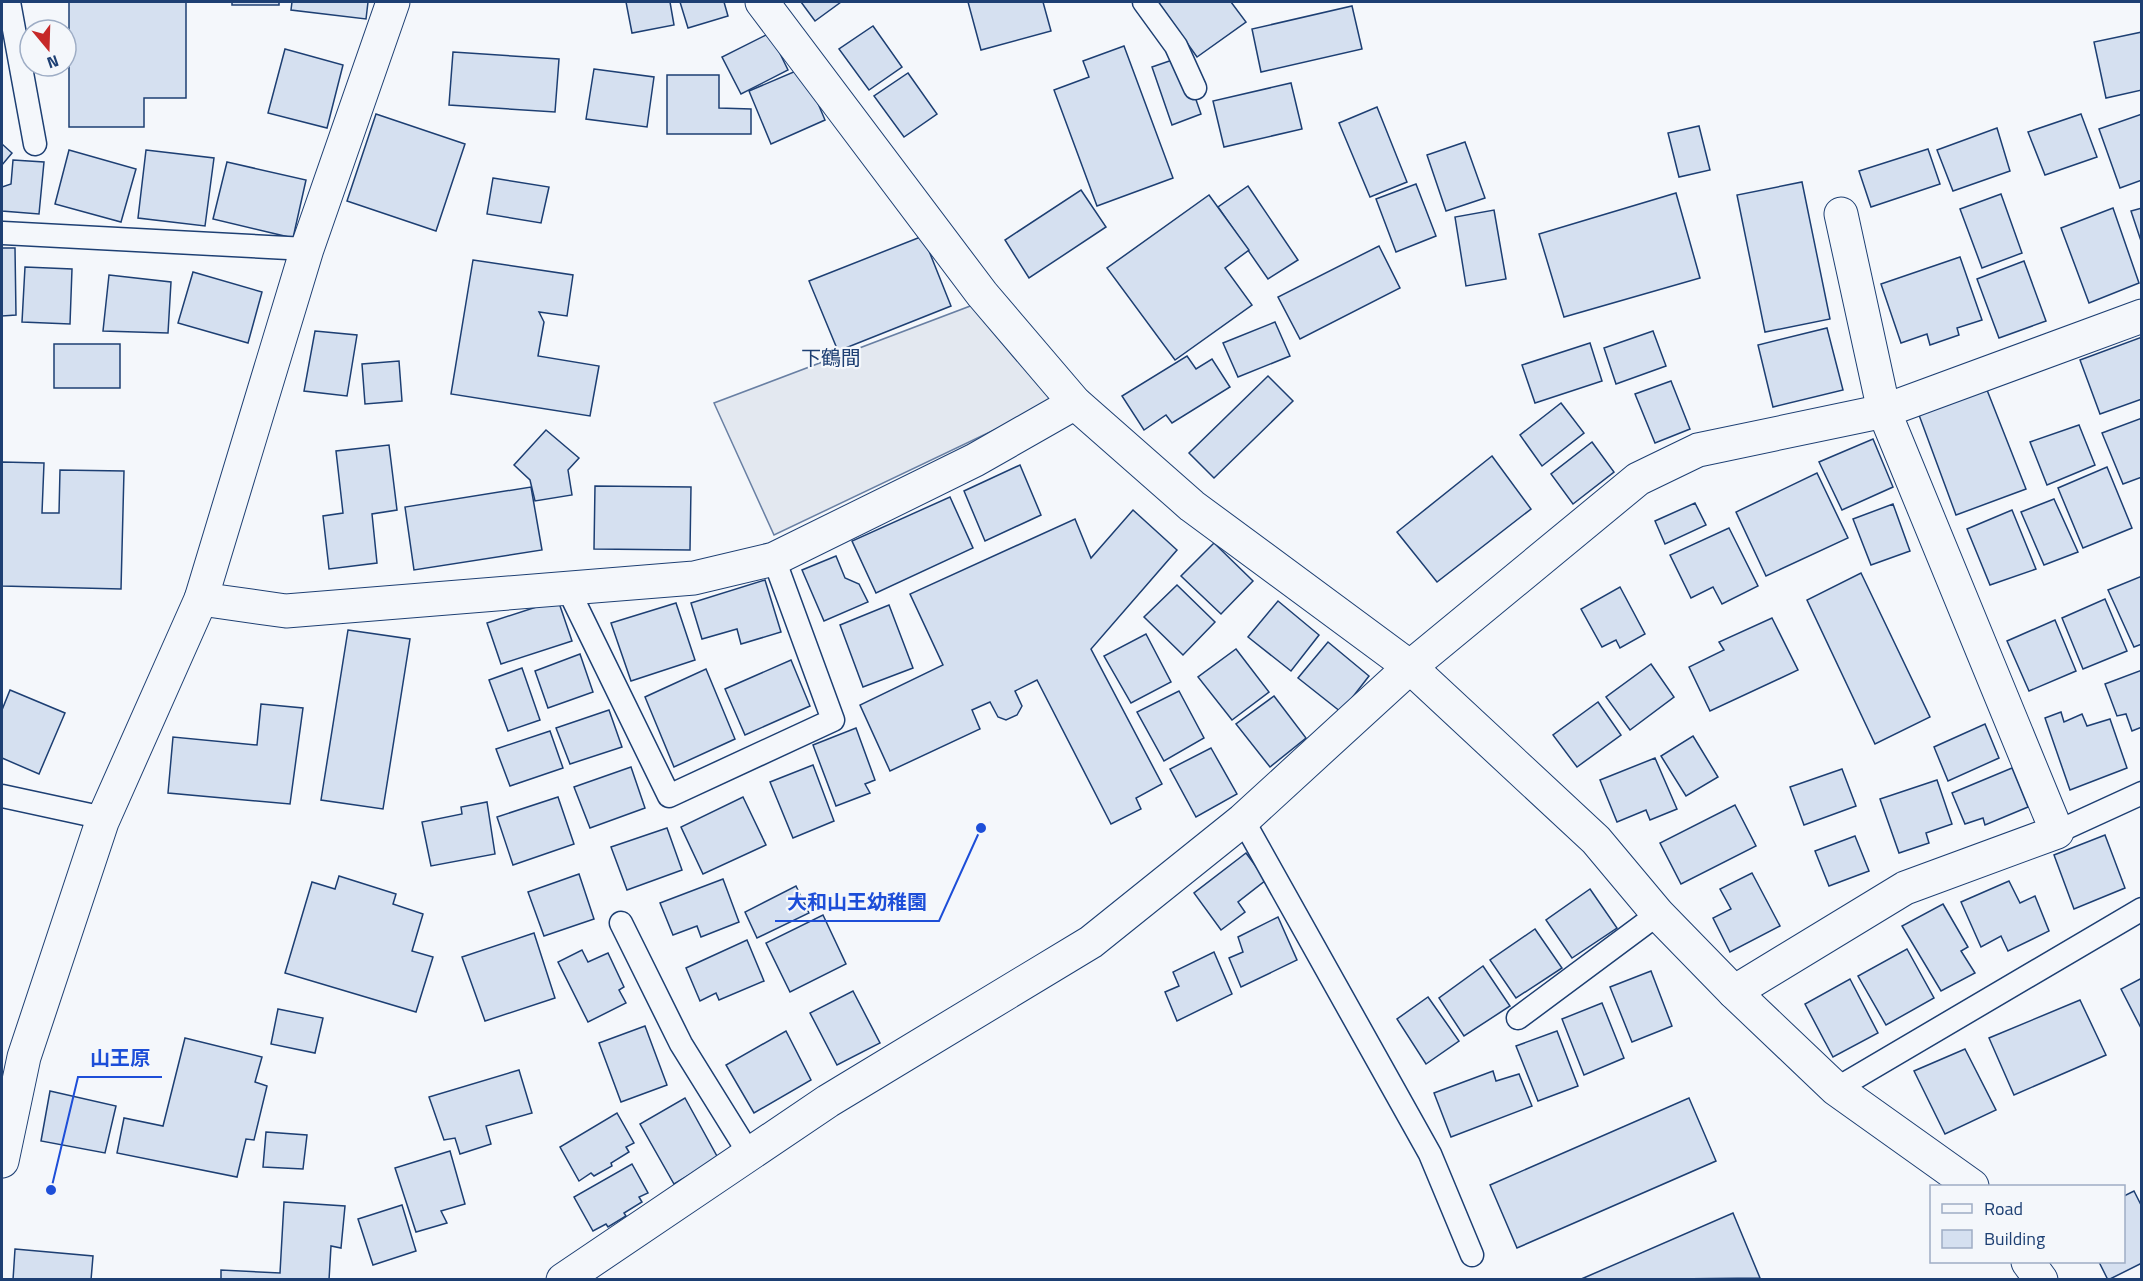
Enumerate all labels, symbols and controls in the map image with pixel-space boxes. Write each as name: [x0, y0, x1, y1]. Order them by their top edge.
north arrow: [18, 18, 78, 78]
text: N: [44, 49, 62, 75]
district label: 下鶴間: [801, 342, 861, 373]
callout: 大和山王幼稚園: [775, 883, 939, 921]
text: 大和山王幼稚園: [787, 886, 927, 917]
callout: 山王原: [78, 1039, 162, 1077]
text: 山王原: [90, 1042, 150, 1073]
legend: [1930, 1185, 2125, 1263]
text: Road: [1984, 1195, 2023, 1222]
text: Building: [1984, 1225, 2045, 1252]

